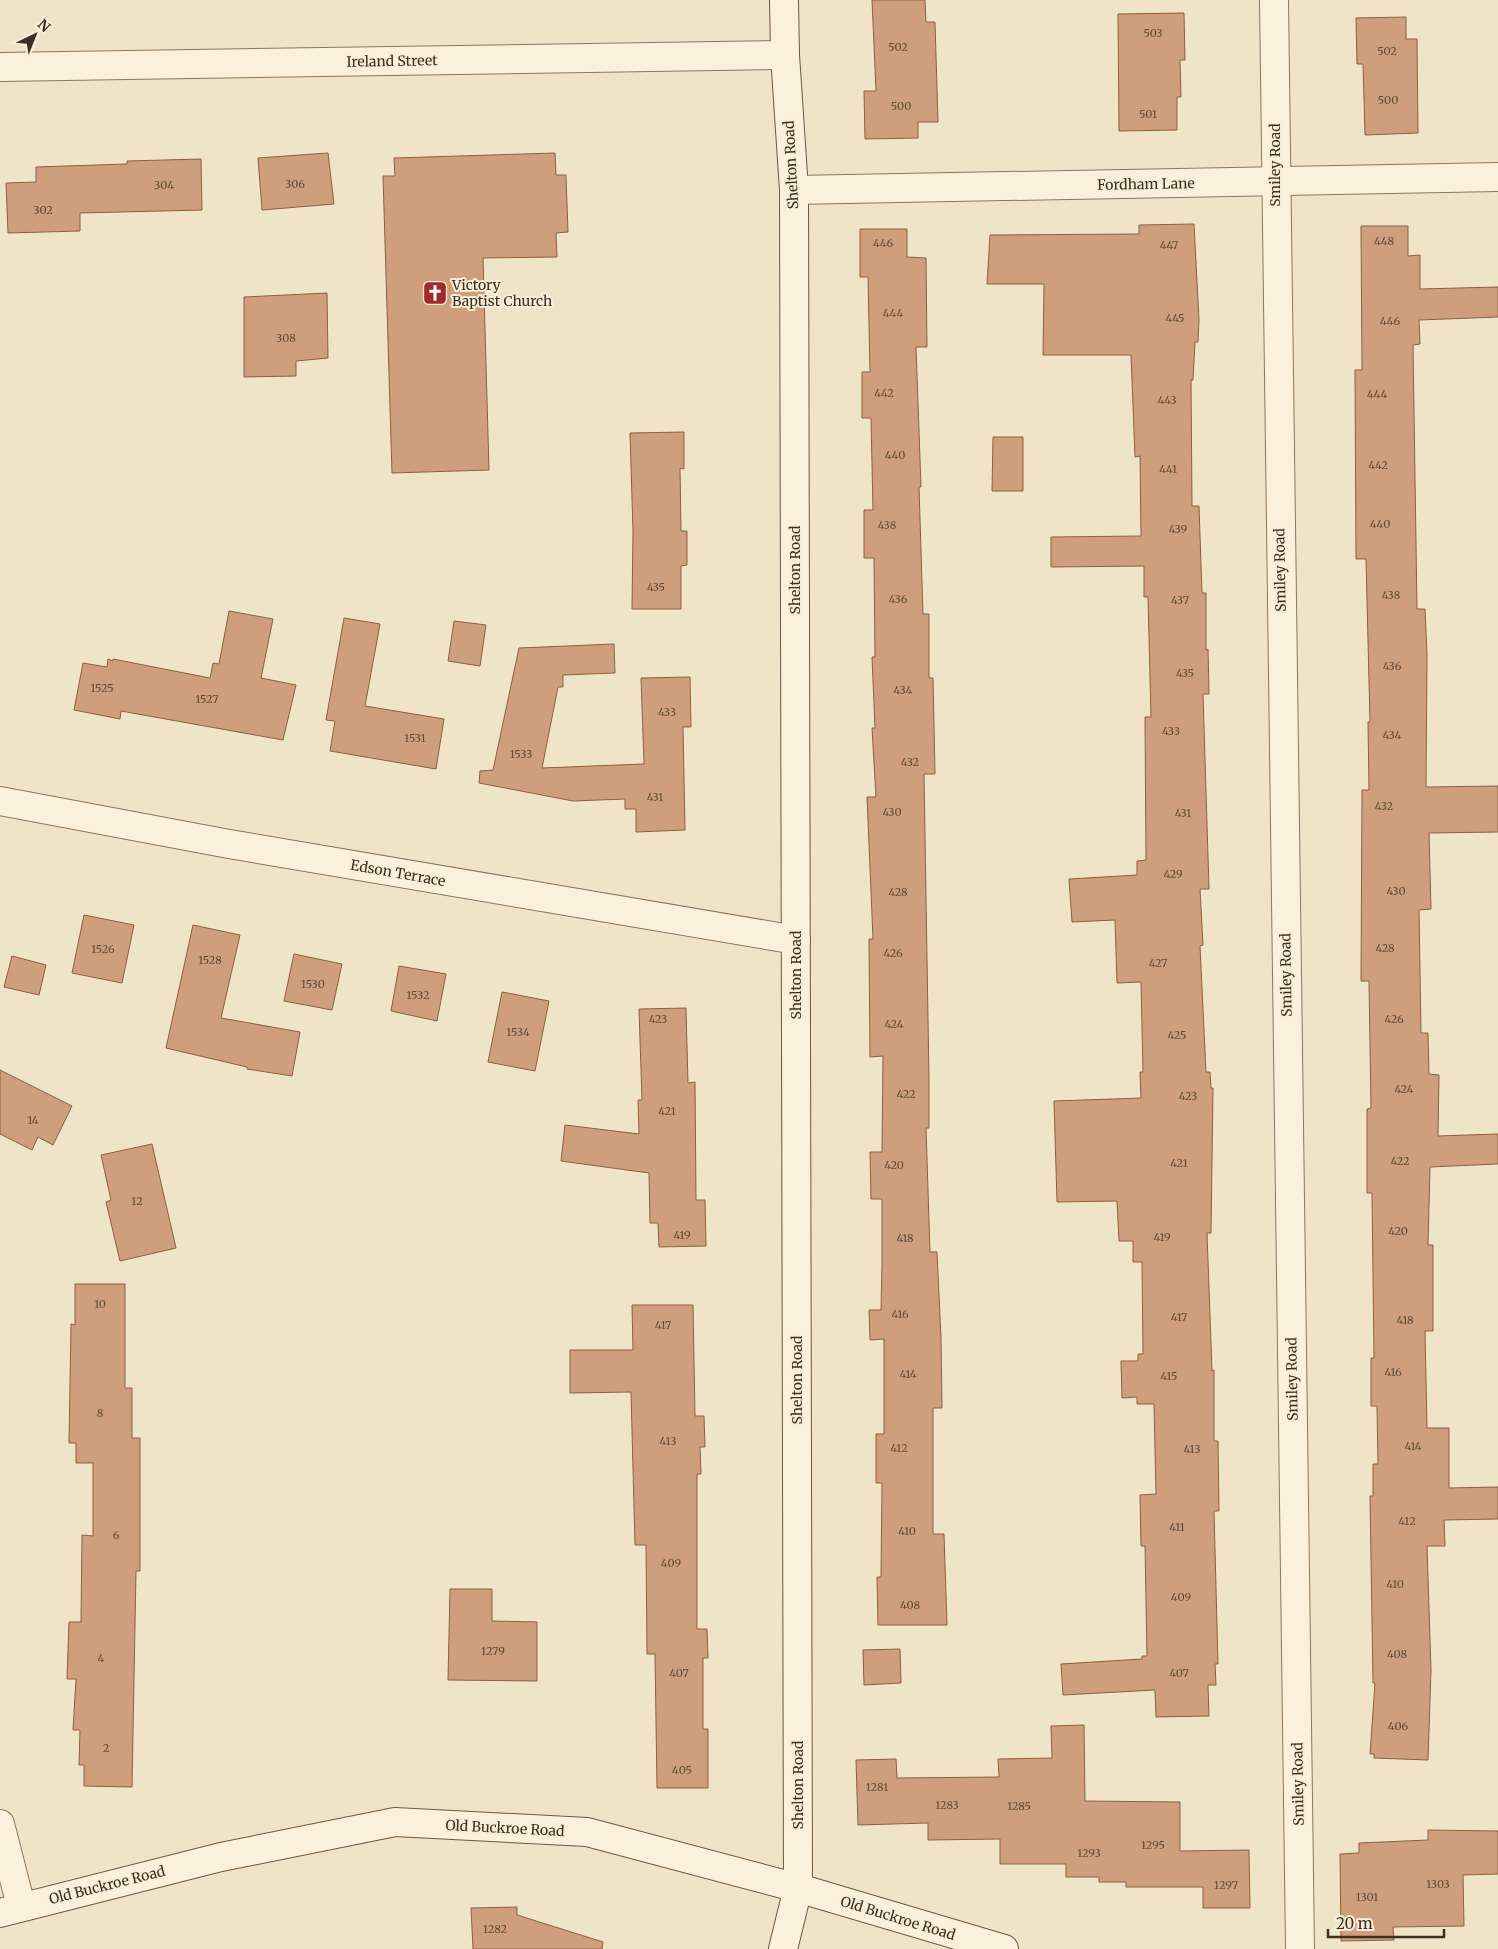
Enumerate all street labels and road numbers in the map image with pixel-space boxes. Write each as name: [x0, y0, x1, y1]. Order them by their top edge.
street label: Ireland Street: [346, 51, 438, 71]
street label: Shelton Road: [780, 120, 802, 210]
street label: Smiley Road: [1266, 123, 1284, 207]
street label: Fordham Lane: [1097, 174, 1195, 194]
street label: Shelton Road: [786, 525, 804, 614]
street label: Smiley Road: [1270, 527, 1290, 612]
street label: Edson Terrace: [349, 856, 447, 890]
street label: Shelton Road: [787, 930, 805, 1019]
street label: Smiley Road: [1276, 932, 1296, 1017]
street label: Shelton Road: [788, 1335, 806, 1424]
street label: Smiley Road: [1282, 1336, 1302, 1421]
street label: Shelton Road: [789, 1740, 807, 1829]
street label: Smiley Road: [1288, 1741, 1308, 1826]
street label: Old Buckroe Road: [445, 1816, 565, 1840]
street label: Old Buckroe Road: [47, 1862, 167, 1908]
street label: Old Buckroe Road: [838, 1892, 958, 1944]

